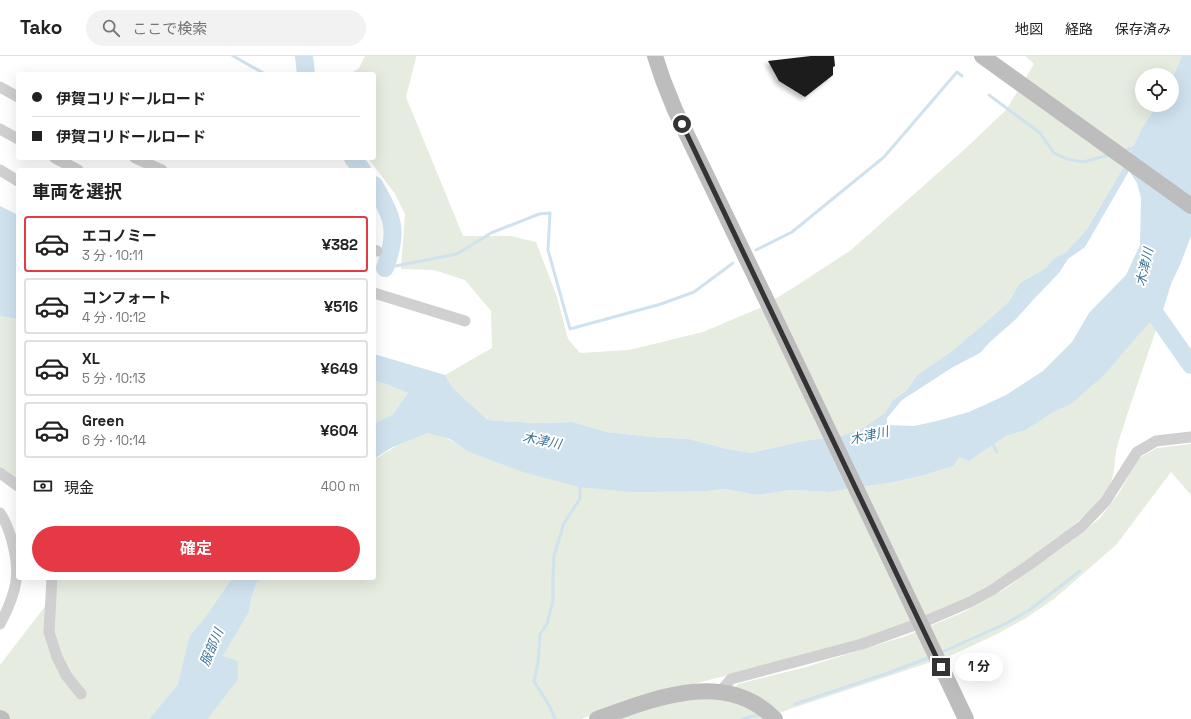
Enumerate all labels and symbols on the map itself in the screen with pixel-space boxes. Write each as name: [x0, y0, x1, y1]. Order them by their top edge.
route start: [673, 115, 691, 133]
water label: 木津川: [1132, 244, 1158, 288]
water label: 木津川: [848, 422, 892, 448]
water label: 木津川: [521, 428, 565, 453]
water label: 服部川: [196, 624, 228, 668]
callout: 1 分: [955, 653, 1003, 681]
route end: [932, 658, 950, 676]

